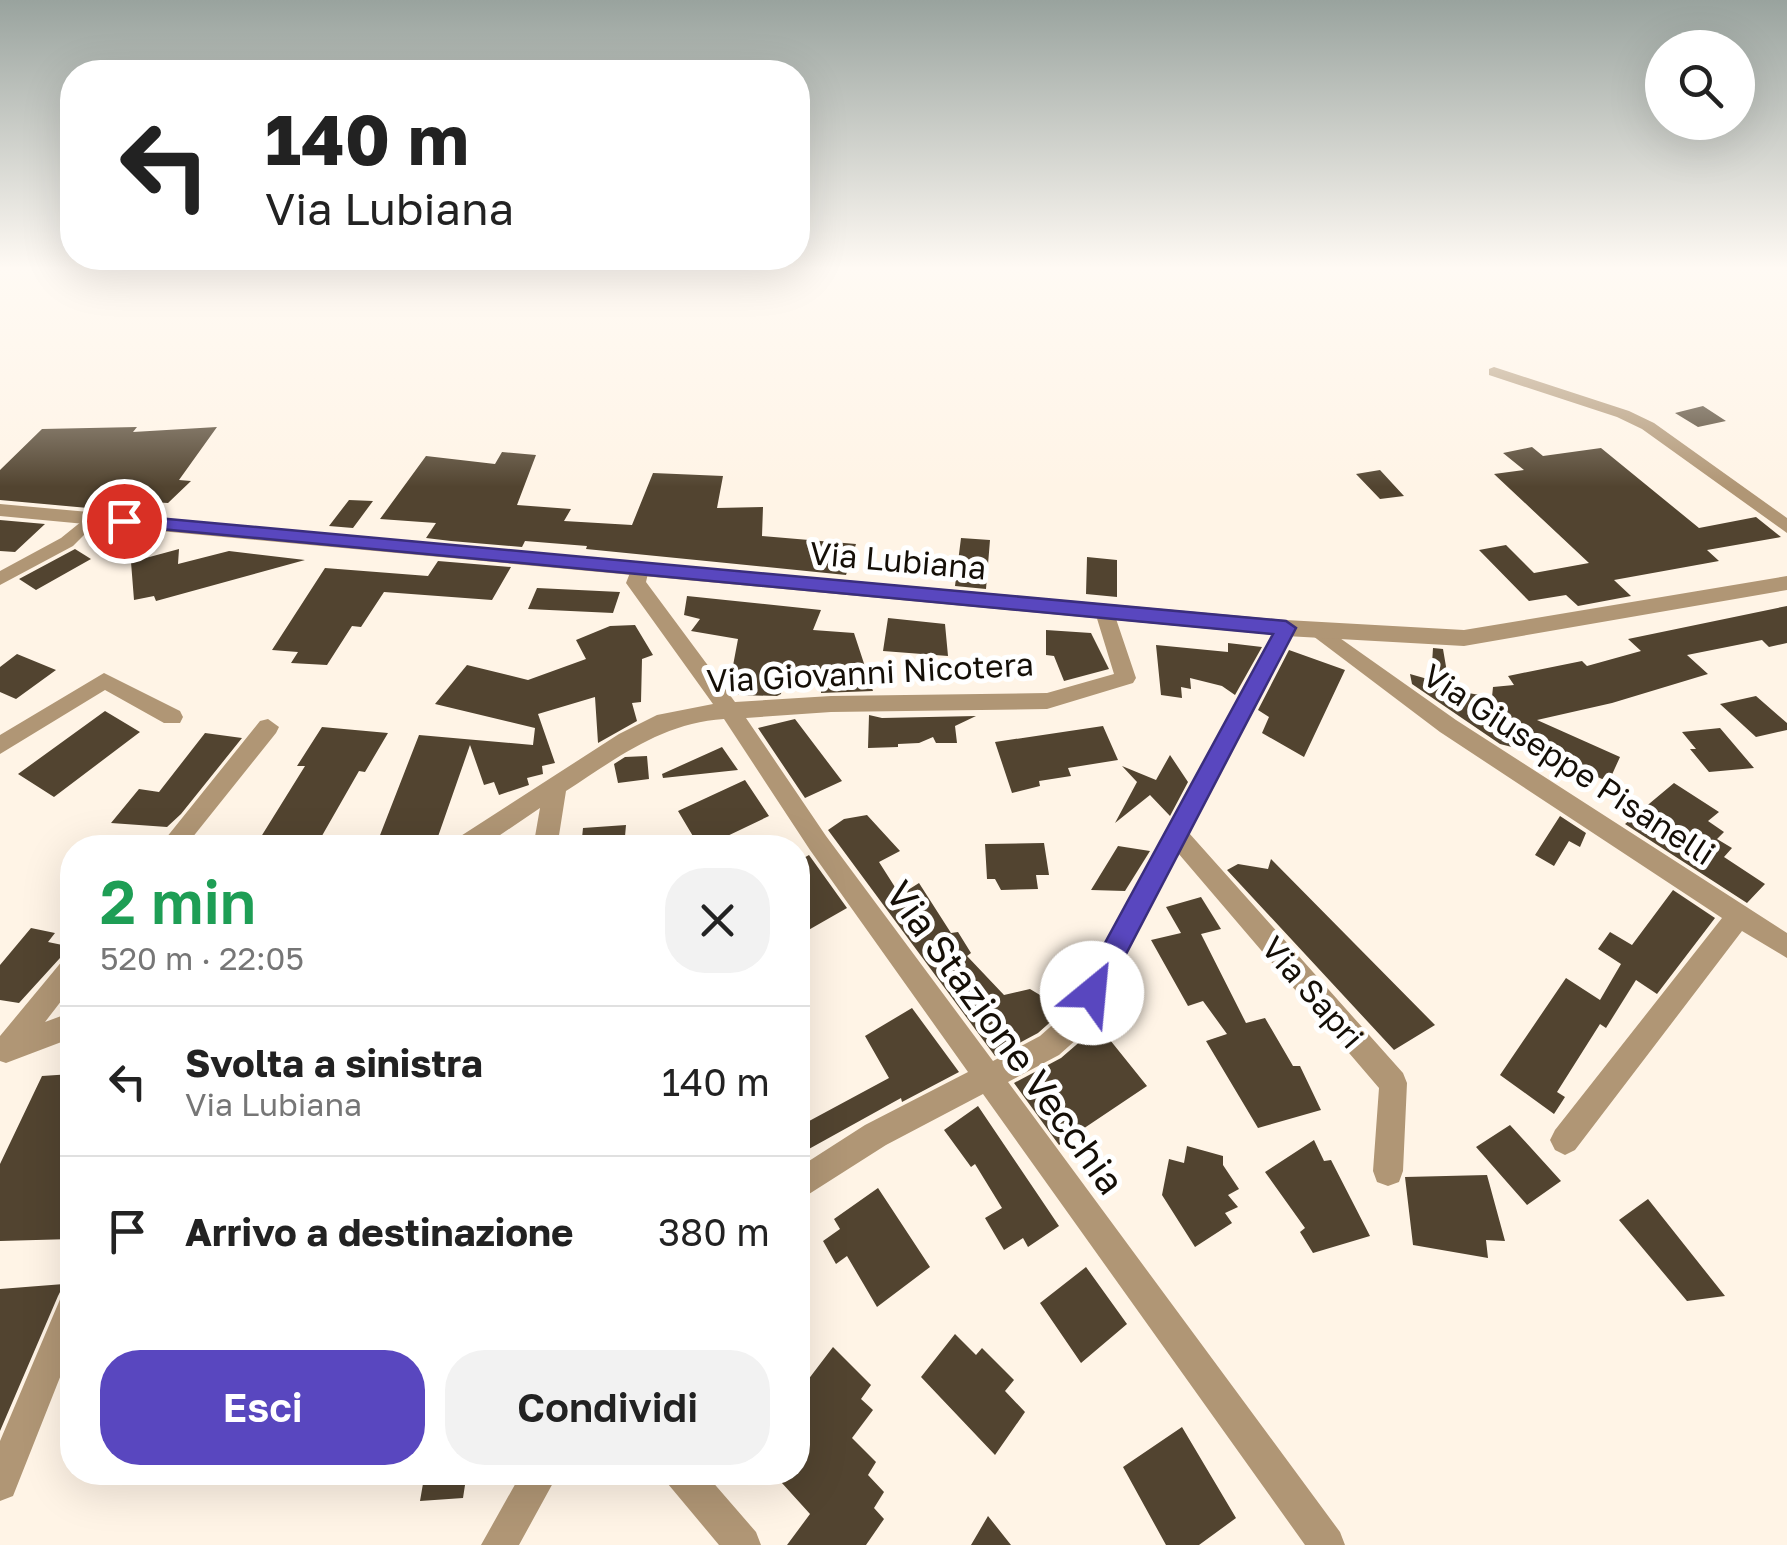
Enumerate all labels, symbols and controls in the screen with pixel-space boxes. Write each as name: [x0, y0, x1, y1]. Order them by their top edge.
map controls: [1645, 30, 1755, 140]
button: search: [1645, 30, 1755, 140]
text: 140 m: [265, 96, 469, 180]
icon: left: [100, 100, 230, 230]
text: Via Lubiana: [265, 181, 514, 235]
pin: [82, 479, 167, 564]
icon: arrive: [97, 494, 152, 549]
street label: Via Lubiana: [808, 533, 988, 587]
street label: Via Giovanni Nicotera: [705, 644, 1035, 700]
street label: Via Giuseppe Pisanelli: [1416, 656, 1722, 872]
text: 2 min: [100, 865, 256, 937]
button: close: [665, 868, 770, 973]
street label: Via Stazione Vecchia: [877, 872, 1135, 1202]
street label: Via Sapri: [1254, 928, 1372, 1056]
text: 520 m · 22:05: [100, 939, 304, 977]
position arrow: [1040, 941, 1144, 1045]
text: Svolta a sinistra: [185, 1040, 483, 1085]
icon: left: [100, 1054, 155, 1109]
text: 140 m: [662, 1059, 770, 1104]
text: Via Lubiana: [185, 1085, 362, 1123]
icon: arrive: [100, 1204, 155, 1259]
text: Arrivo a destinazione: [185, 1209, 573, 1254]
text: 380 m: [658, 1209, 770, 1254]
button: Esci: [100, 1350, 425, 1465]
button: Condividi: [445, 1350, 770, 1465]

